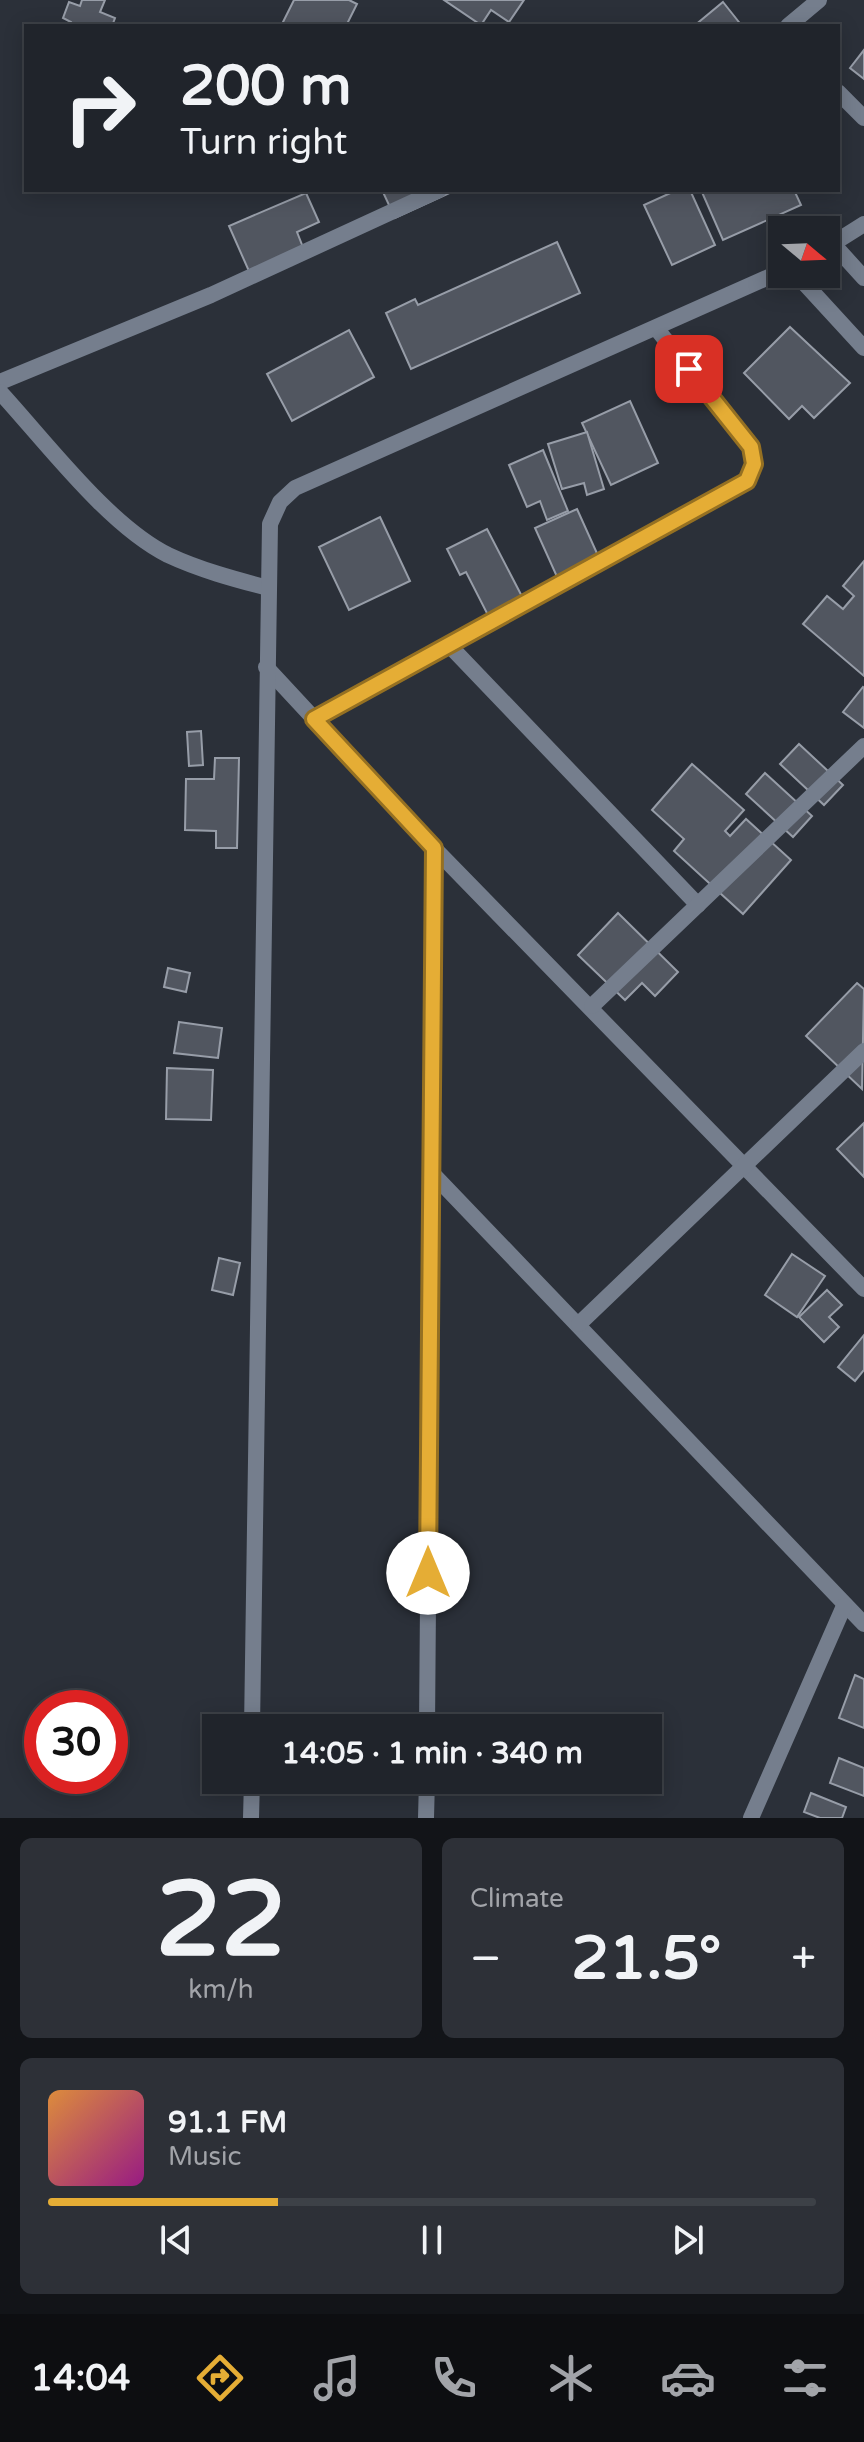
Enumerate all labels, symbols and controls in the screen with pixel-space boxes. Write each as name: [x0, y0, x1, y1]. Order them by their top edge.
text: 200 m: [180, 53, 351, 120]
icon: right: [48, 56, 152, 160]
text: Turn right: [180, 121, 347, 164]
north arrow: [768, 216, 840, 288]
map controls: [768, 216, 840, 288]
pin: [655, 335, 723, 403]
icon: arrive: [667, 347, 711, 391]
position arrow: [386, 1531, 470, 1615]
speed limit sign: 30: [24, 1690, 128, 1794]
text: 14:05 · 1 min · 340 m: [281, 1735, 583, 1772]
text: 22: [156, 1859, 286, 1984]
text: Climate: [470, 1883, 564, 1914]
text: 21.5°: [571, 1923, 721, 1995]
text: −: [470, 1933, 501, 1986]
text: +: [791, 1933, 816, 1986]
text: km/h: [188, 1974, 254, 2005]
text: 91.1 FM: [168, 2104, 287, 2141]
text: Music: [168, 2141, 241, 2172]
icon: previous: [154, 2218, 198, 2262]
icon: pause: [410, 2218, 454, 2262]
icon: next: [666, 2218, 710, 2262]
icon: directions: [192, 2350, 248, 2406]
icon: music: [309, 2350, 365, 2406]
icon: phone: [426, 2350, 482, 2406]
icon: climate: [543, 2350, 599, 2406]
icon: car: [660, 2350, 716, 2406]
icon: filters: [777, 2350, 833, 2406]
text: 14:04: [31, 2357, 130, 2400]

